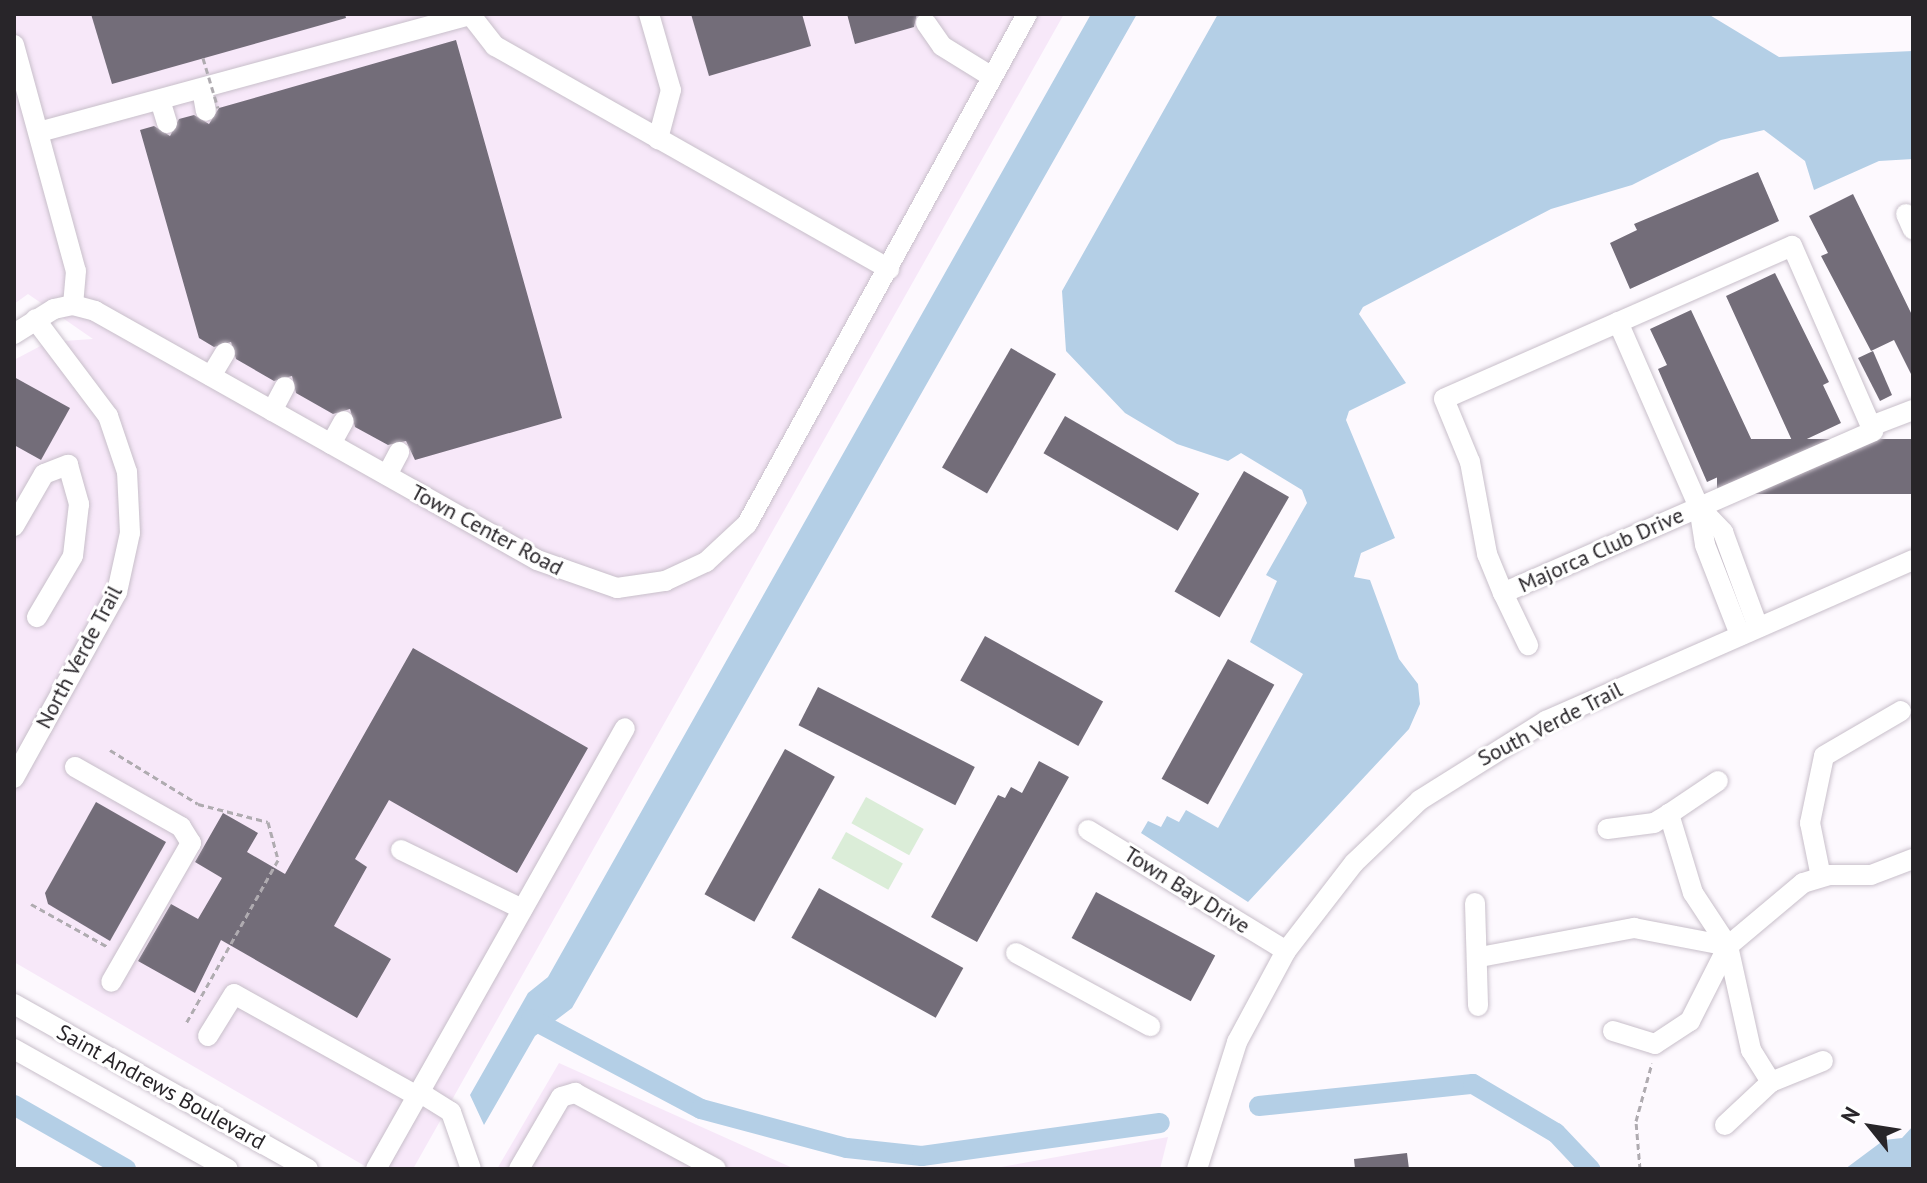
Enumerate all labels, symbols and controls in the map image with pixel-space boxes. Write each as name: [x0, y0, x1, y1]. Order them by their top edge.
street label: Town Center Road: [406, 479, 568, 581]
street label: Majorca Club Drive: [1514, 502, 1688, 598]
street label: North Verde Trail: [30, 580, 128, 734]
street label: South Verde Trail: [1473, 676, 1627, 772]
street label: Town Bay Drive: [1119, 841, 1255, 939]
street label: Saint Andrews Boulevard: [52, 1019, 270, 1155]
north arrow: [1831, 1087, 1911, 1167]
text: N: [1834, 1102, 1866, 1128]

